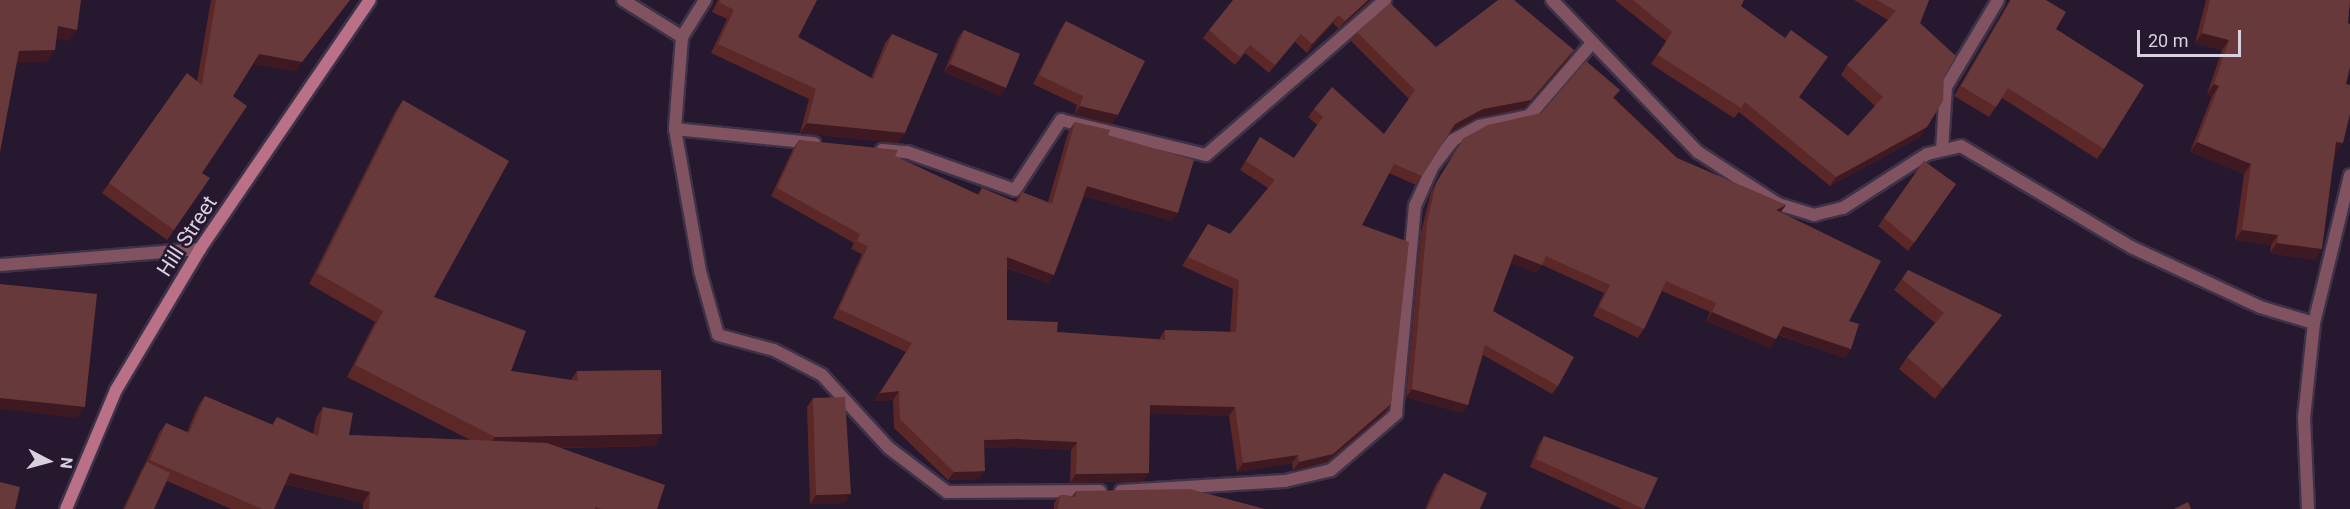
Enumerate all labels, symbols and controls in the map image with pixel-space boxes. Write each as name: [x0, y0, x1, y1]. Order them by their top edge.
scale bar: [2140, 18, 2244, 56]
text: 20 m: [2148, 30, 2188, 51]
street label: Hill Street: [152, 191, 222, 281]
north arrow: [18, 431, 78, 491]
text: N: [56, 456, 76, 470]

